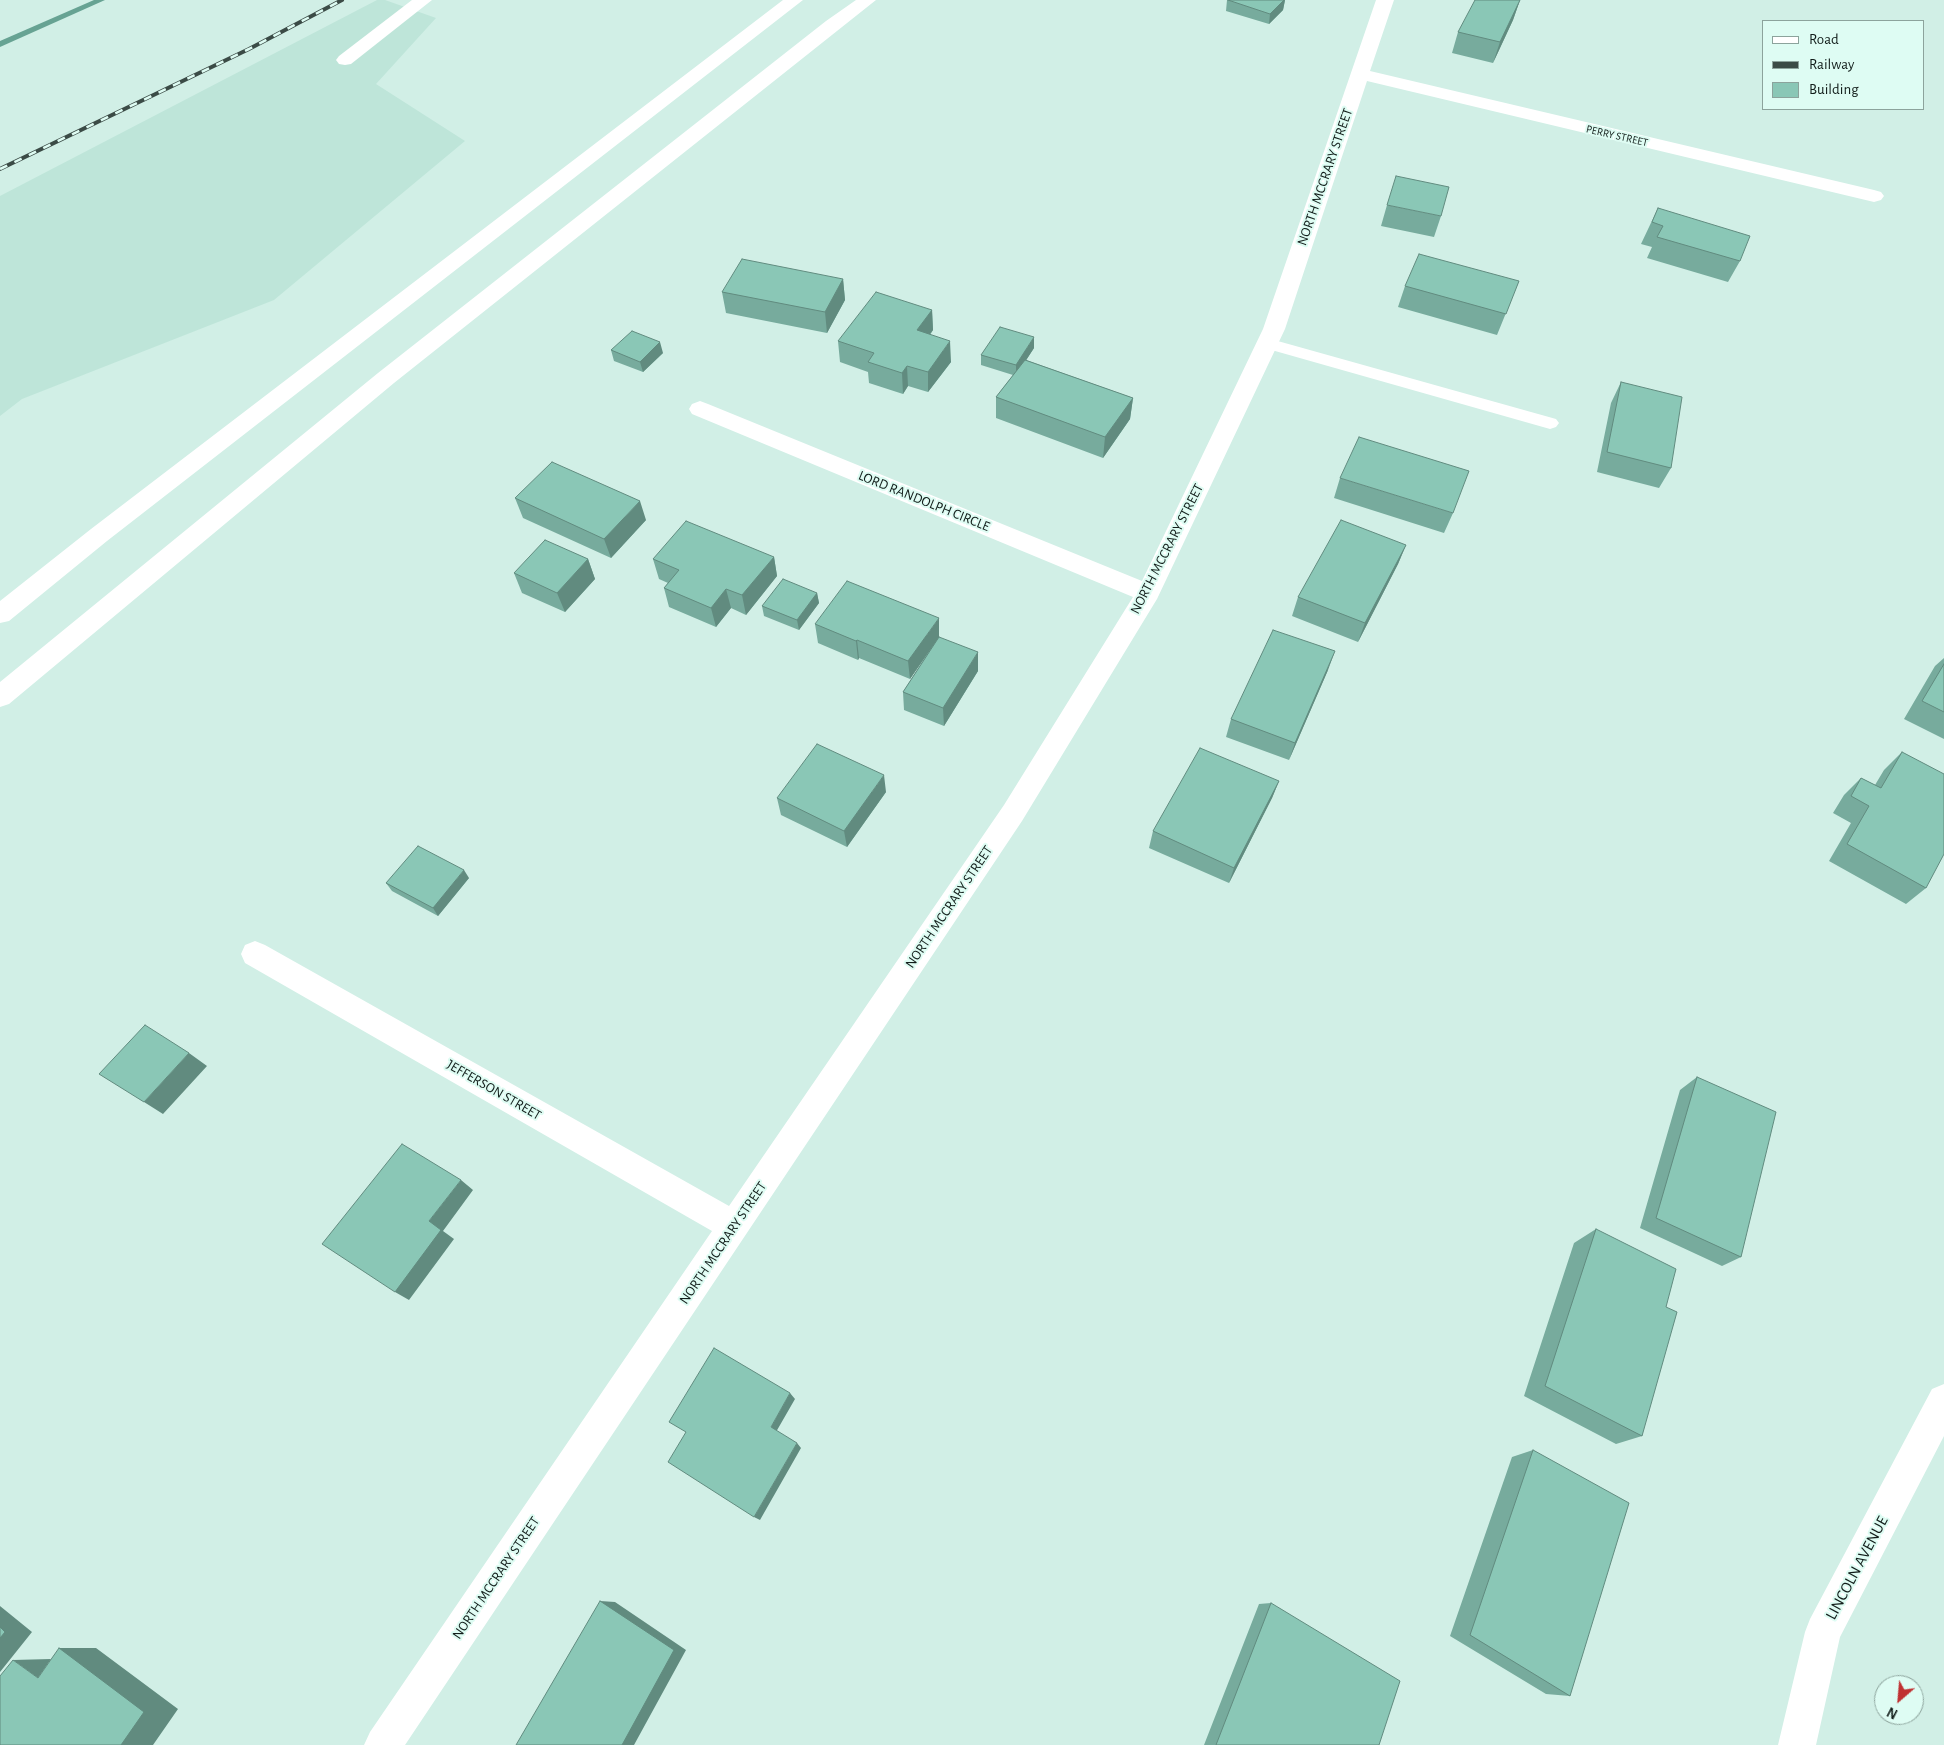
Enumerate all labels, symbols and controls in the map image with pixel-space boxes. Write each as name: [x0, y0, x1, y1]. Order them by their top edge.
legend: [1762, 20, 1924, 110]
text: Road: [1809, 32, 1839, 47]
text: Railway: [1809, 57, 1854, 72]
text: Building: [1809, 82, 1859, 97]
street label: NORTH MCCRARY STREET: [1294, 106, 1356, 248]
street label: PERRY STREET: [1585, 122, 1649, 150]
street label: LORD RANDOLPH CIRCLE: [856, 467, 992, 535]
street label: NORTH MCCRARY STREET: [1127, 481, 1207, 617]
street label: NORTH MCCRARY STREET: [902, 843, 996, 971]
street label: JEFFERSON STREET: [444, 1056, 544, 1124]
street label: NORTH MCCRARY STREET: [676, 1179, 770, 1307]
street label: LINCOLN AVENUE: [1822, 1513, 1892, 1623]
street label: NORTH MCCRARY STREET: [449, 1514, 543, 1642]
north arrow: [1874, 1675, 1924, 1725]
text: N: [1885, 1704, 1900, 1721]

